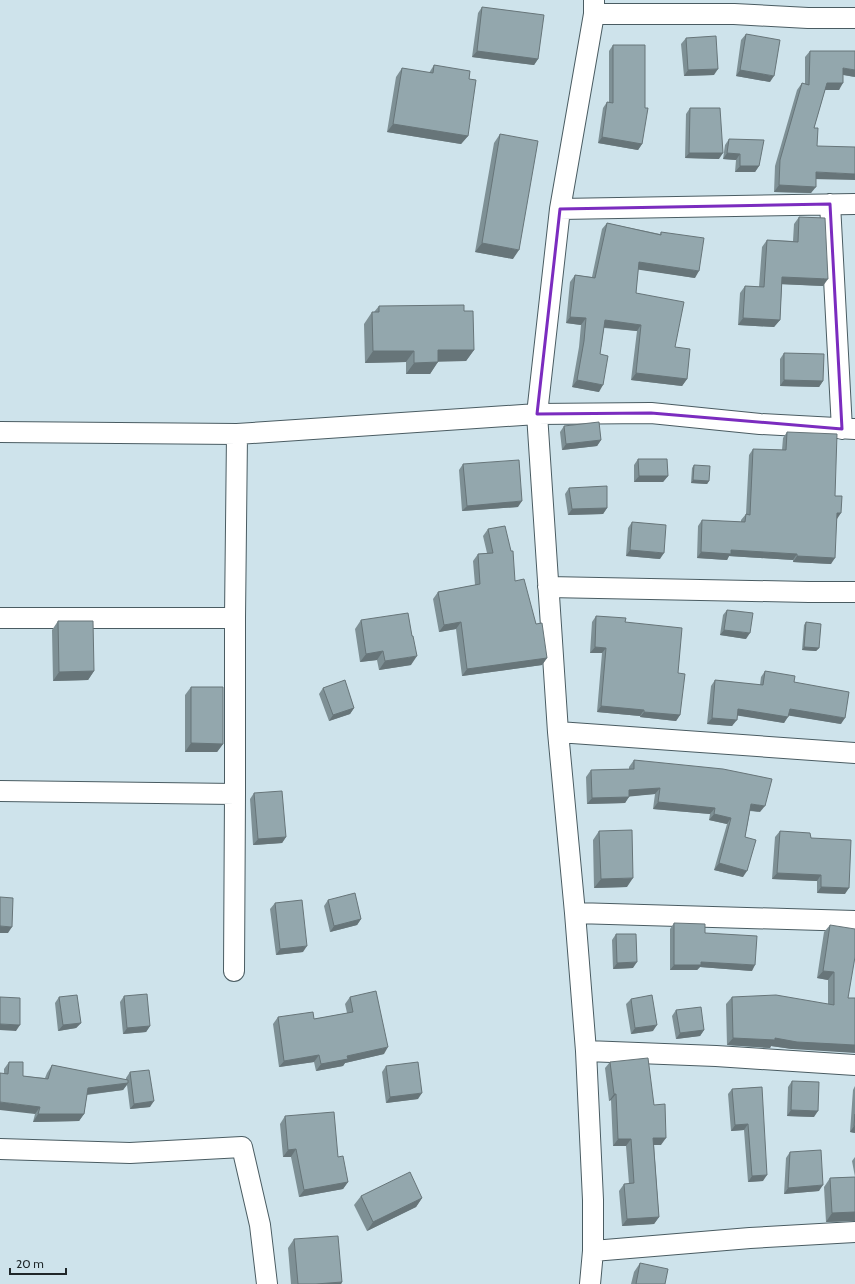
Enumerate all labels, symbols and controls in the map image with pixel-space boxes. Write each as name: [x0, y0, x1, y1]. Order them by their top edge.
scale bar: [10, 1250, 66, 1276]
text: 20 m: [16, 1256, 44, 1271]

